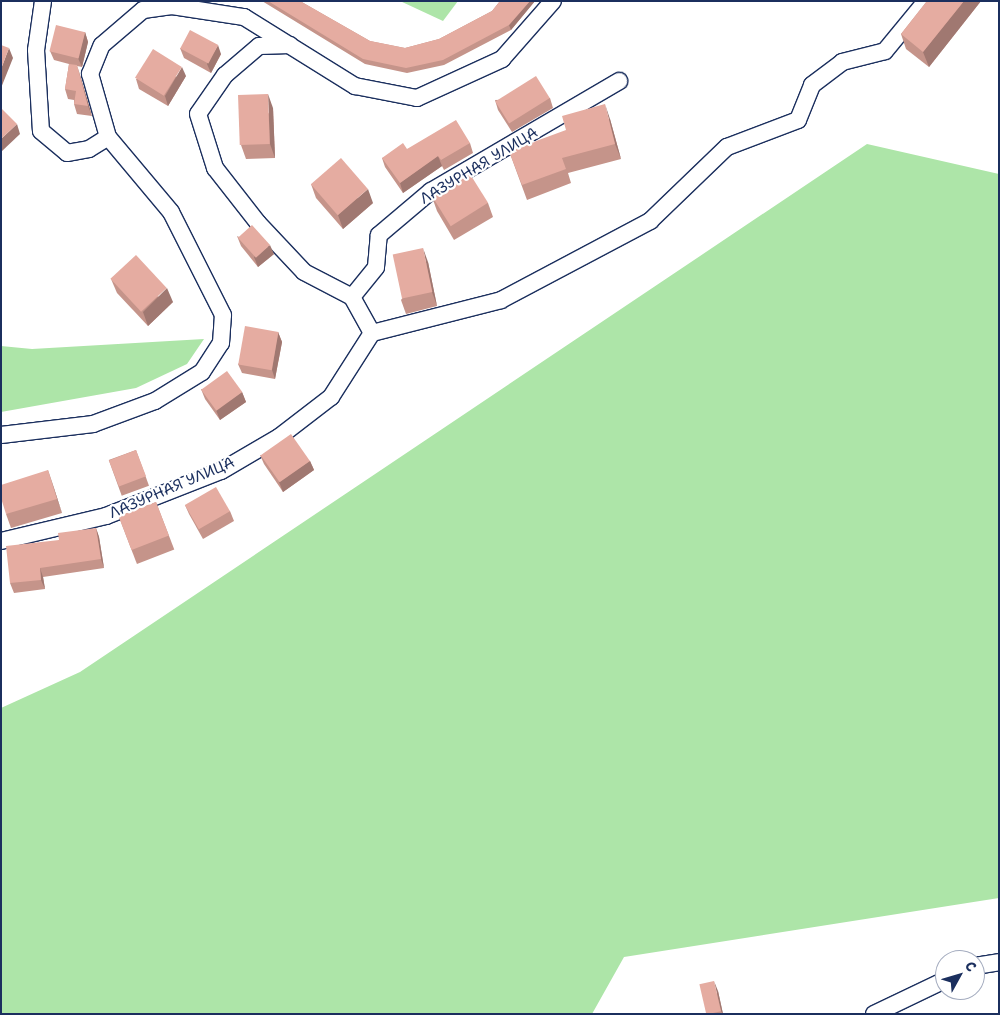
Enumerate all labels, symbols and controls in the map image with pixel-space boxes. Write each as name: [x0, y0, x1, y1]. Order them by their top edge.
street label: ЛАЗУРНАЯ УЛИЦА: [417, 124, 541, 208]
street label: ЛАЗУРНАЯ УЛИЦА: [107, 453, 237, 523]
north arrow: [935, 950, 985, 1000]
text: С: [961, 957, 981, 975]

